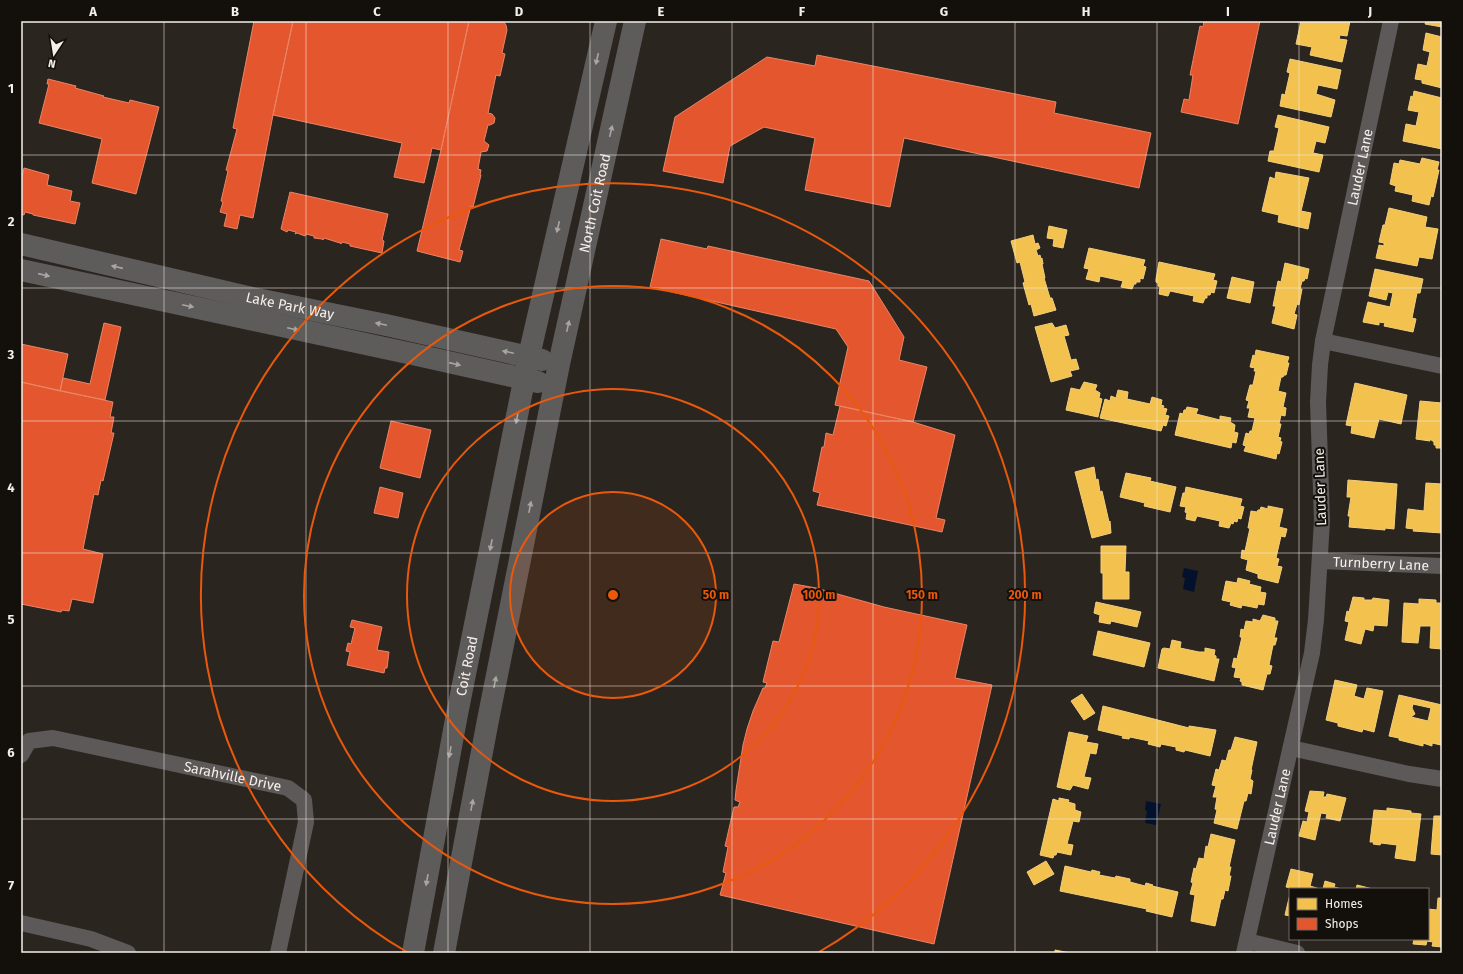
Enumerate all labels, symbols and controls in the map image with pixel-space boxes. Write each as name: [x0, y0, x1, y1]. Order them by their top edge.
text: A: [88, 4, 97, 19]
text: B: [231, 4, 239, 19]
text: C: [373, 4, 381, 19]
text: D: [515, 4, 524, 19]
text: E: [658, 4, 665, 19]
text: F: [799, 4, 806, 19]
text: G: [940, 4, 948, 19]
text: H: [1082, 4, 1090, 19]
text: I: [1226, 4, 1230, 19]
text: J: [1367, 4, 1372, 19]
north arrow: [34, 34, 74, 74]
one-way arrow: [594, 53, 600, 65]
text: N: [47, 56, 57, 70]
text: 1: [8, 81, 14, 96]
one-way arrow: [608, 125, 614, 137]
street label: Lauder Lane: [1344, 127, 1377, 207]
street label: North Coit Road: [576, 152, 614, 254]
text: 2: [8, 214, 15, 229]
one-way arrow: [555, 221, 561, 233]
one-way arrow: [111, 263, 123, 269]
one-way arrow: [38, 272, 50, 278]
street label: Lake Park Way: [244, 289, 336, 323]
one-way arrow: [182, 303, 194, 309]
one-way arrow: [374, 320, 387, 326]
one-way arrow: [565, 320, 571, 332]
one-way arrow: [287, 326, 299, 332]
text: 3: [7, 347, 15, 362]
one-way arrow: [501, 348, 514, 354]
one-way arrow: [449, 361, 462, 367]
one-way arrow: [513, 412, 519, 424]
street label: Lauder Lane: [1311, 448, 1330, 526]
text: 4: [7, 480, 15, 495]
one-way arrow: [528, 501, 534, 513]
one-way arrow: [488, 539, 494, 551]
street label: Turnberry Lane: [1333, 554, 1429, 574]
centre of rings: [606, 588, 620, 602]
text: 50 m: [703, 588, 729, 602]
text: 100 m: [803, 588, 835, 602]
text: 150 m: [906, 588, 938, 602]
text: 200 m: [1008, 588, 1042, 602]
text: 5: [8, 612, 15, 627]
street label: Coit Road: [453, 635, 481, 698]
one-way arrow: [493, 675, 499, 688]
text: 6: [7, 745, 15, 760]
one-way arrow: [447, 746, 453, 758]
street label: Sarahville Drive: [182, 758, 283, 795]
street label: Lauder Lane: [1261, 767, 1295, 847]
one-way arrow: [469, 799, 475, 811]
one-way arrow: [423, 874, 429, 886]
text: 7: [8, 878, 14, 893]
legend: [1289, 888, 1429, 940]
text: Homes: [1325, 897, 1363, 911]
text: Shops: [1325, 917, 1359, 931]

